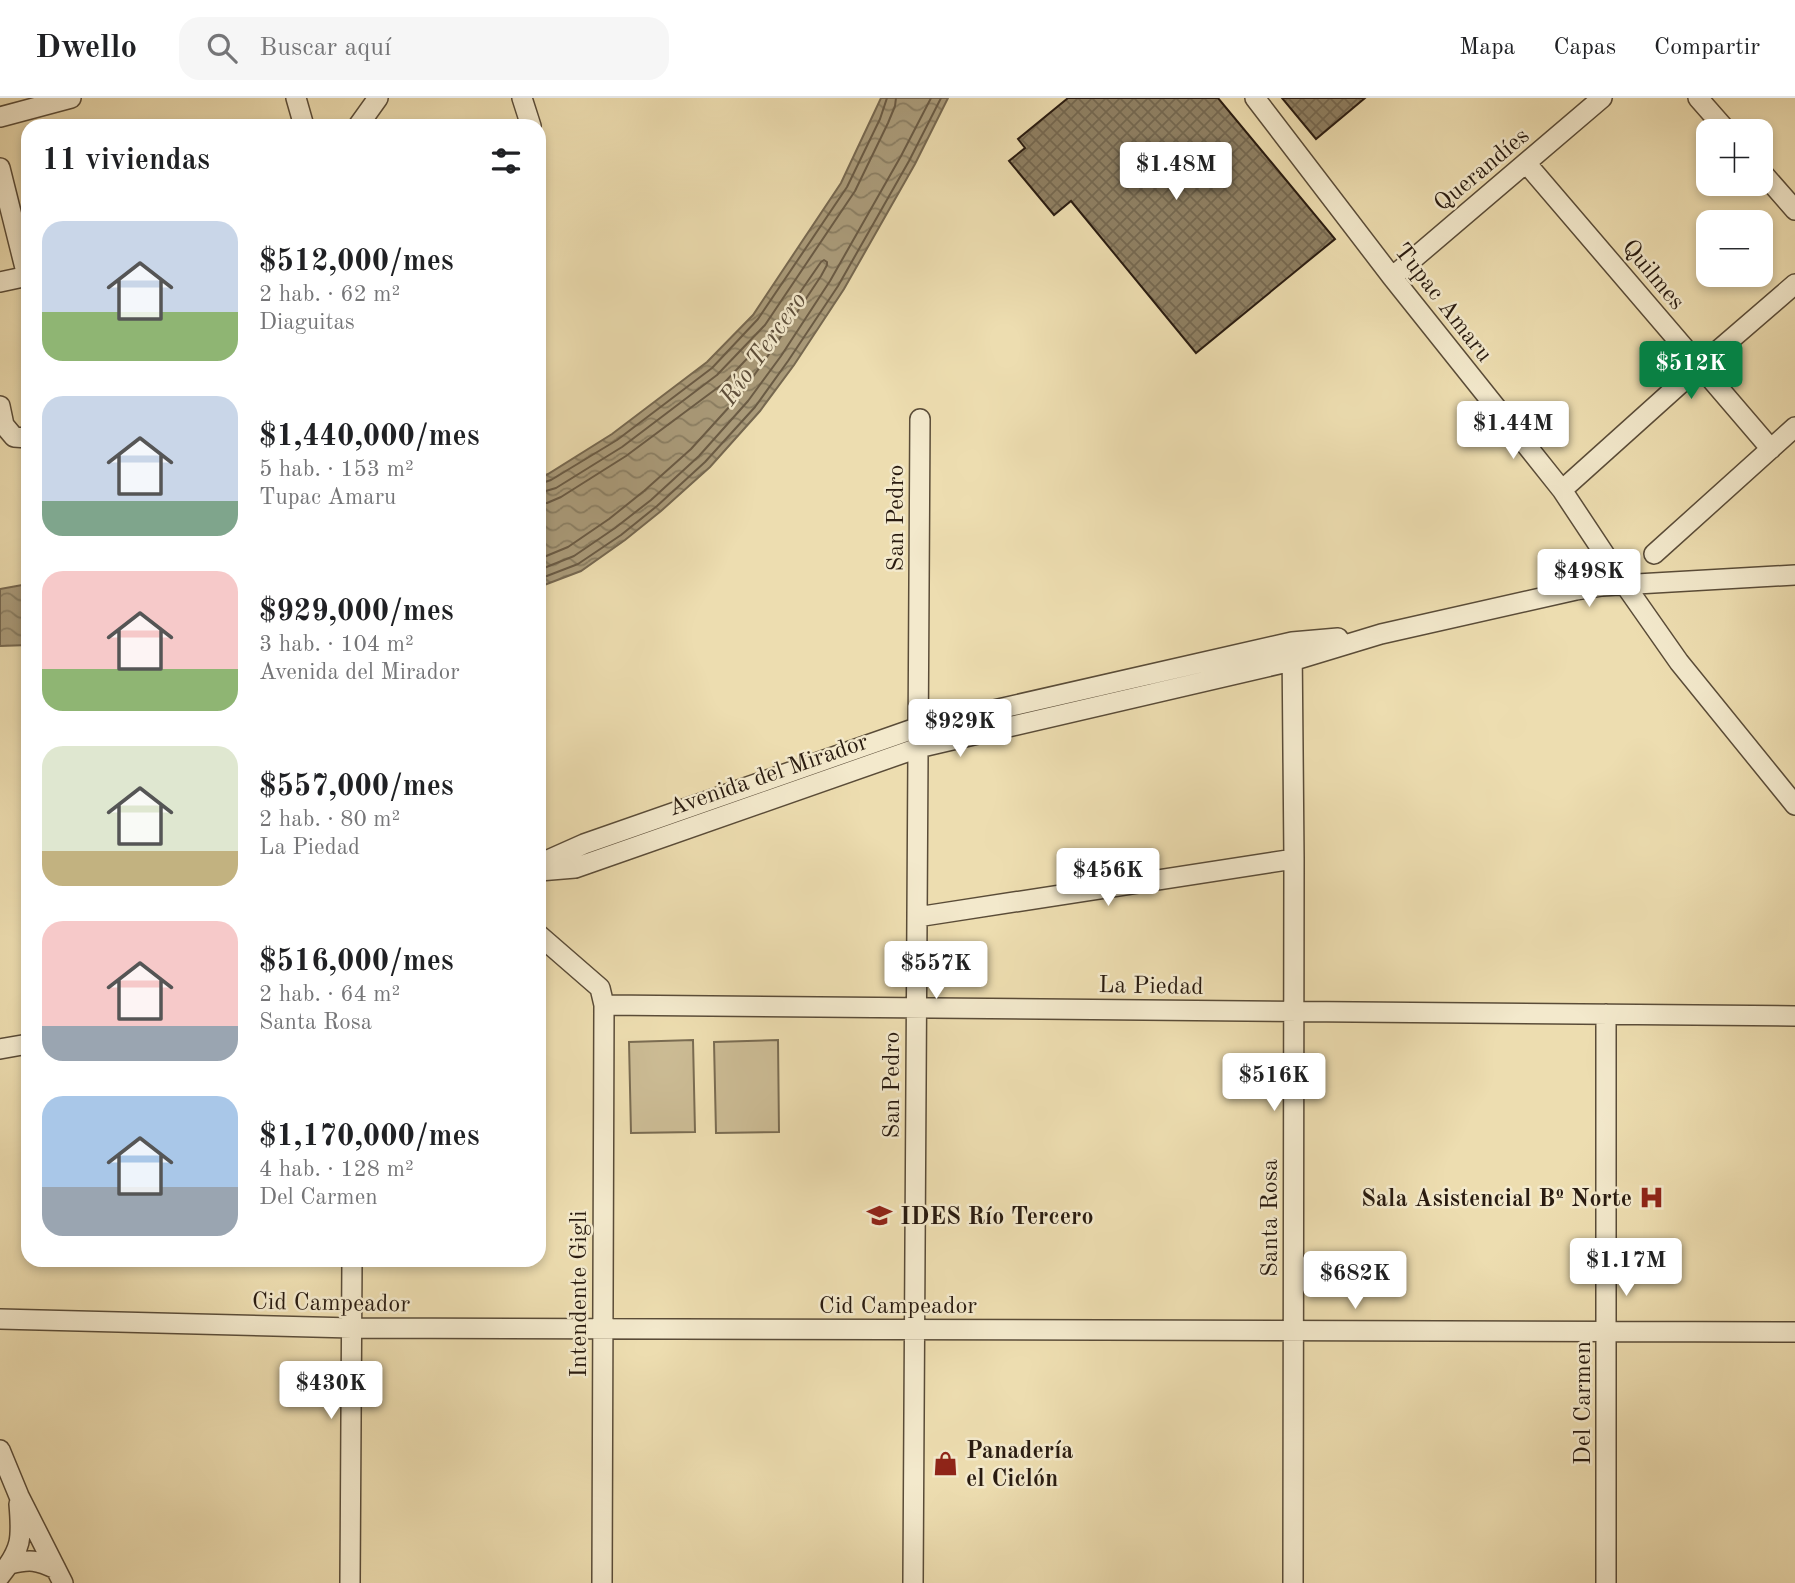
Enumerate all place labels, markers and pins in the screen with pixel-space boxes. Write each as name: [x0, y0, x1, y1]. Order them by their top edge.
pin: $1.48M: [1119, 142, 1233, 202]
pin: $512K: [1642, 342, 1740, 401]
pin: $1.44M: [1456, 402, 1570, 461]
pin: $498K: [1540, 550, 1638, 609]
pin: $929K: [911, 700, 1009, 759]
pin: $456K: [1059, 848, 1157, 908]
pin: $557K: [887, 942, 985, 1001]
pin: $516K: [1225, 1054, 1323, 1113]
hospital icon: Sala Asistencial Bº Norte: [1638, 1184, 1666, 1212]
place label: Sala Asistencial Bº Norte: [1361, 1188, 1632, 1212]
school or university icon: IDES Río Tercero: [866, 1202, 894, 1230]
place label: IDES Río Tercero: [900, 1206, 1094, 1230]
pin: $1.17M: [1569, 1238, 1683, 1298]
pin: $682K: [1306, 1252, 1404, 1311]
pin: $430K: [282, 1362, 380, 1421]
place label: Panadería el Ciclón: [966, 1440, 1073, 1492]
shop icon: Panadería el Ciclón: [932, 1450, 960, 1478]

